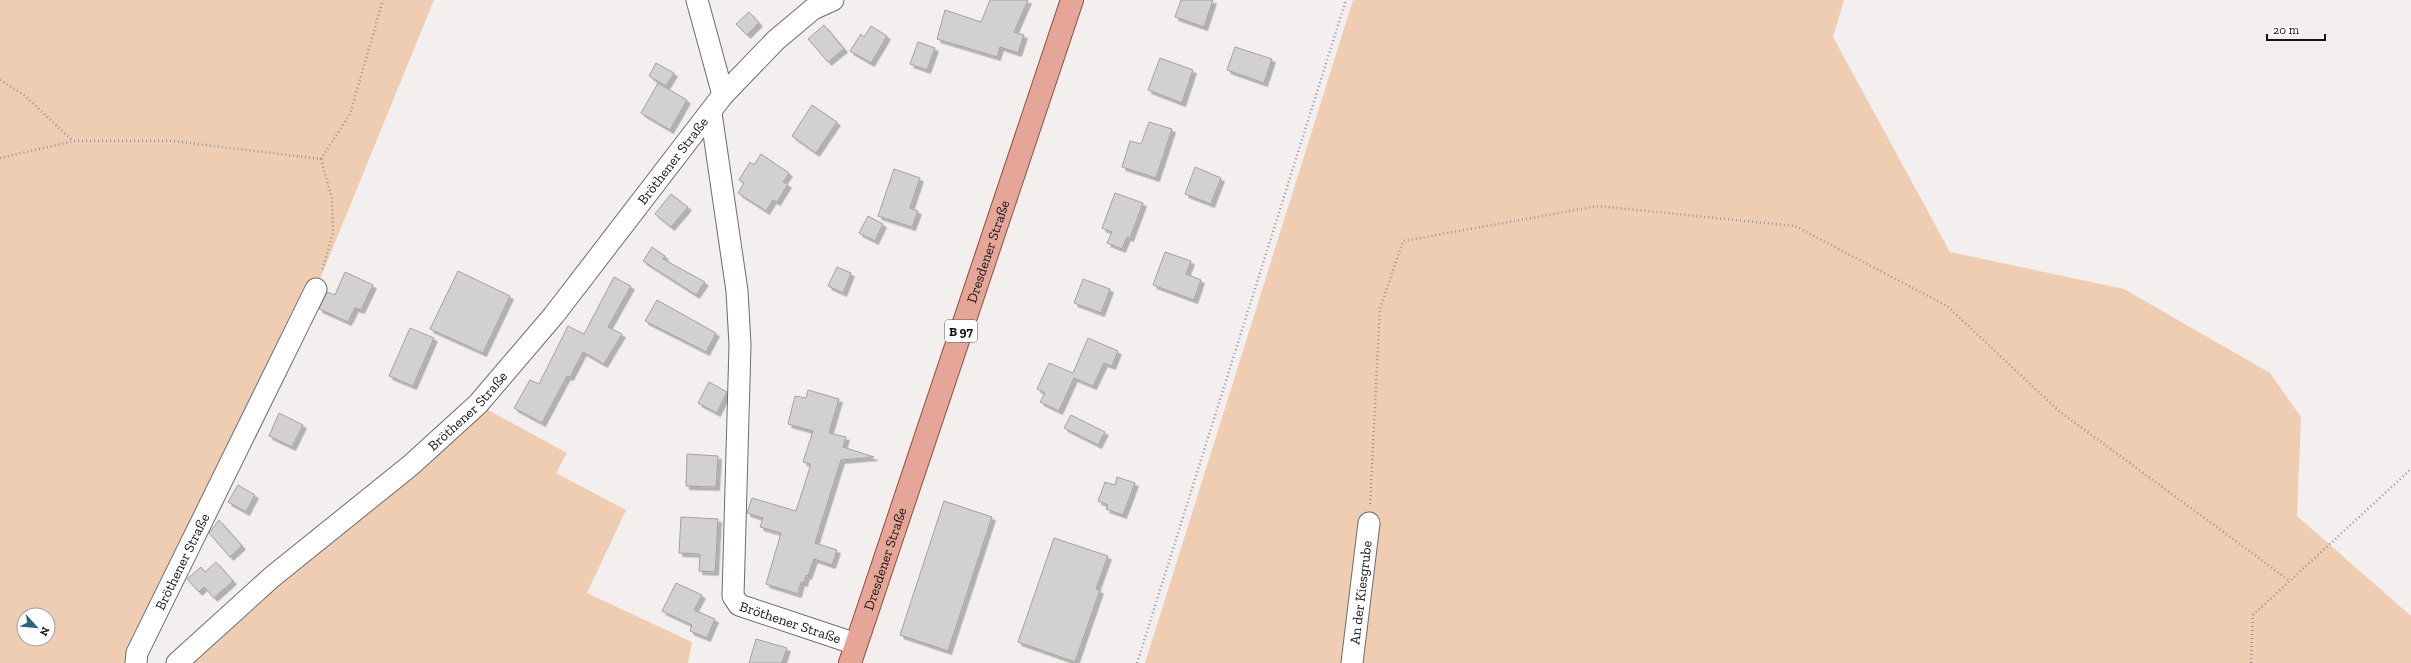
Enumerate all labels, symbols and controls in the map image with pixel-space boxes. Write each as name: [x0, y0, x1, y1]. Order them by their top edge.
scale bar: [2267, 16, 2325, 42]
text: 20 m: [2273, 23, 2300, 37]
street label: Bröthener Straße: [634, 113, 712, 208]
street label: Dresdener Straße: [963, 198, 1014, 305]
road number: B 97: [945, 320, 977, 342]
street label: Bröthener Straße: [424, 368, 511, 454]
street label: Dresdener Straße: [860, 505, 911, 612]
street label: Bröthener Straße: [151, 510, 214, 613]
street label: An der Kiesgrube: [1346, 539, 1376, 646]
street label: Bröthener Straße: [737, 598, 843, 647]
north arrow: [16, 607, 56, 647]
text: N: [36, 625, 52, 639]

